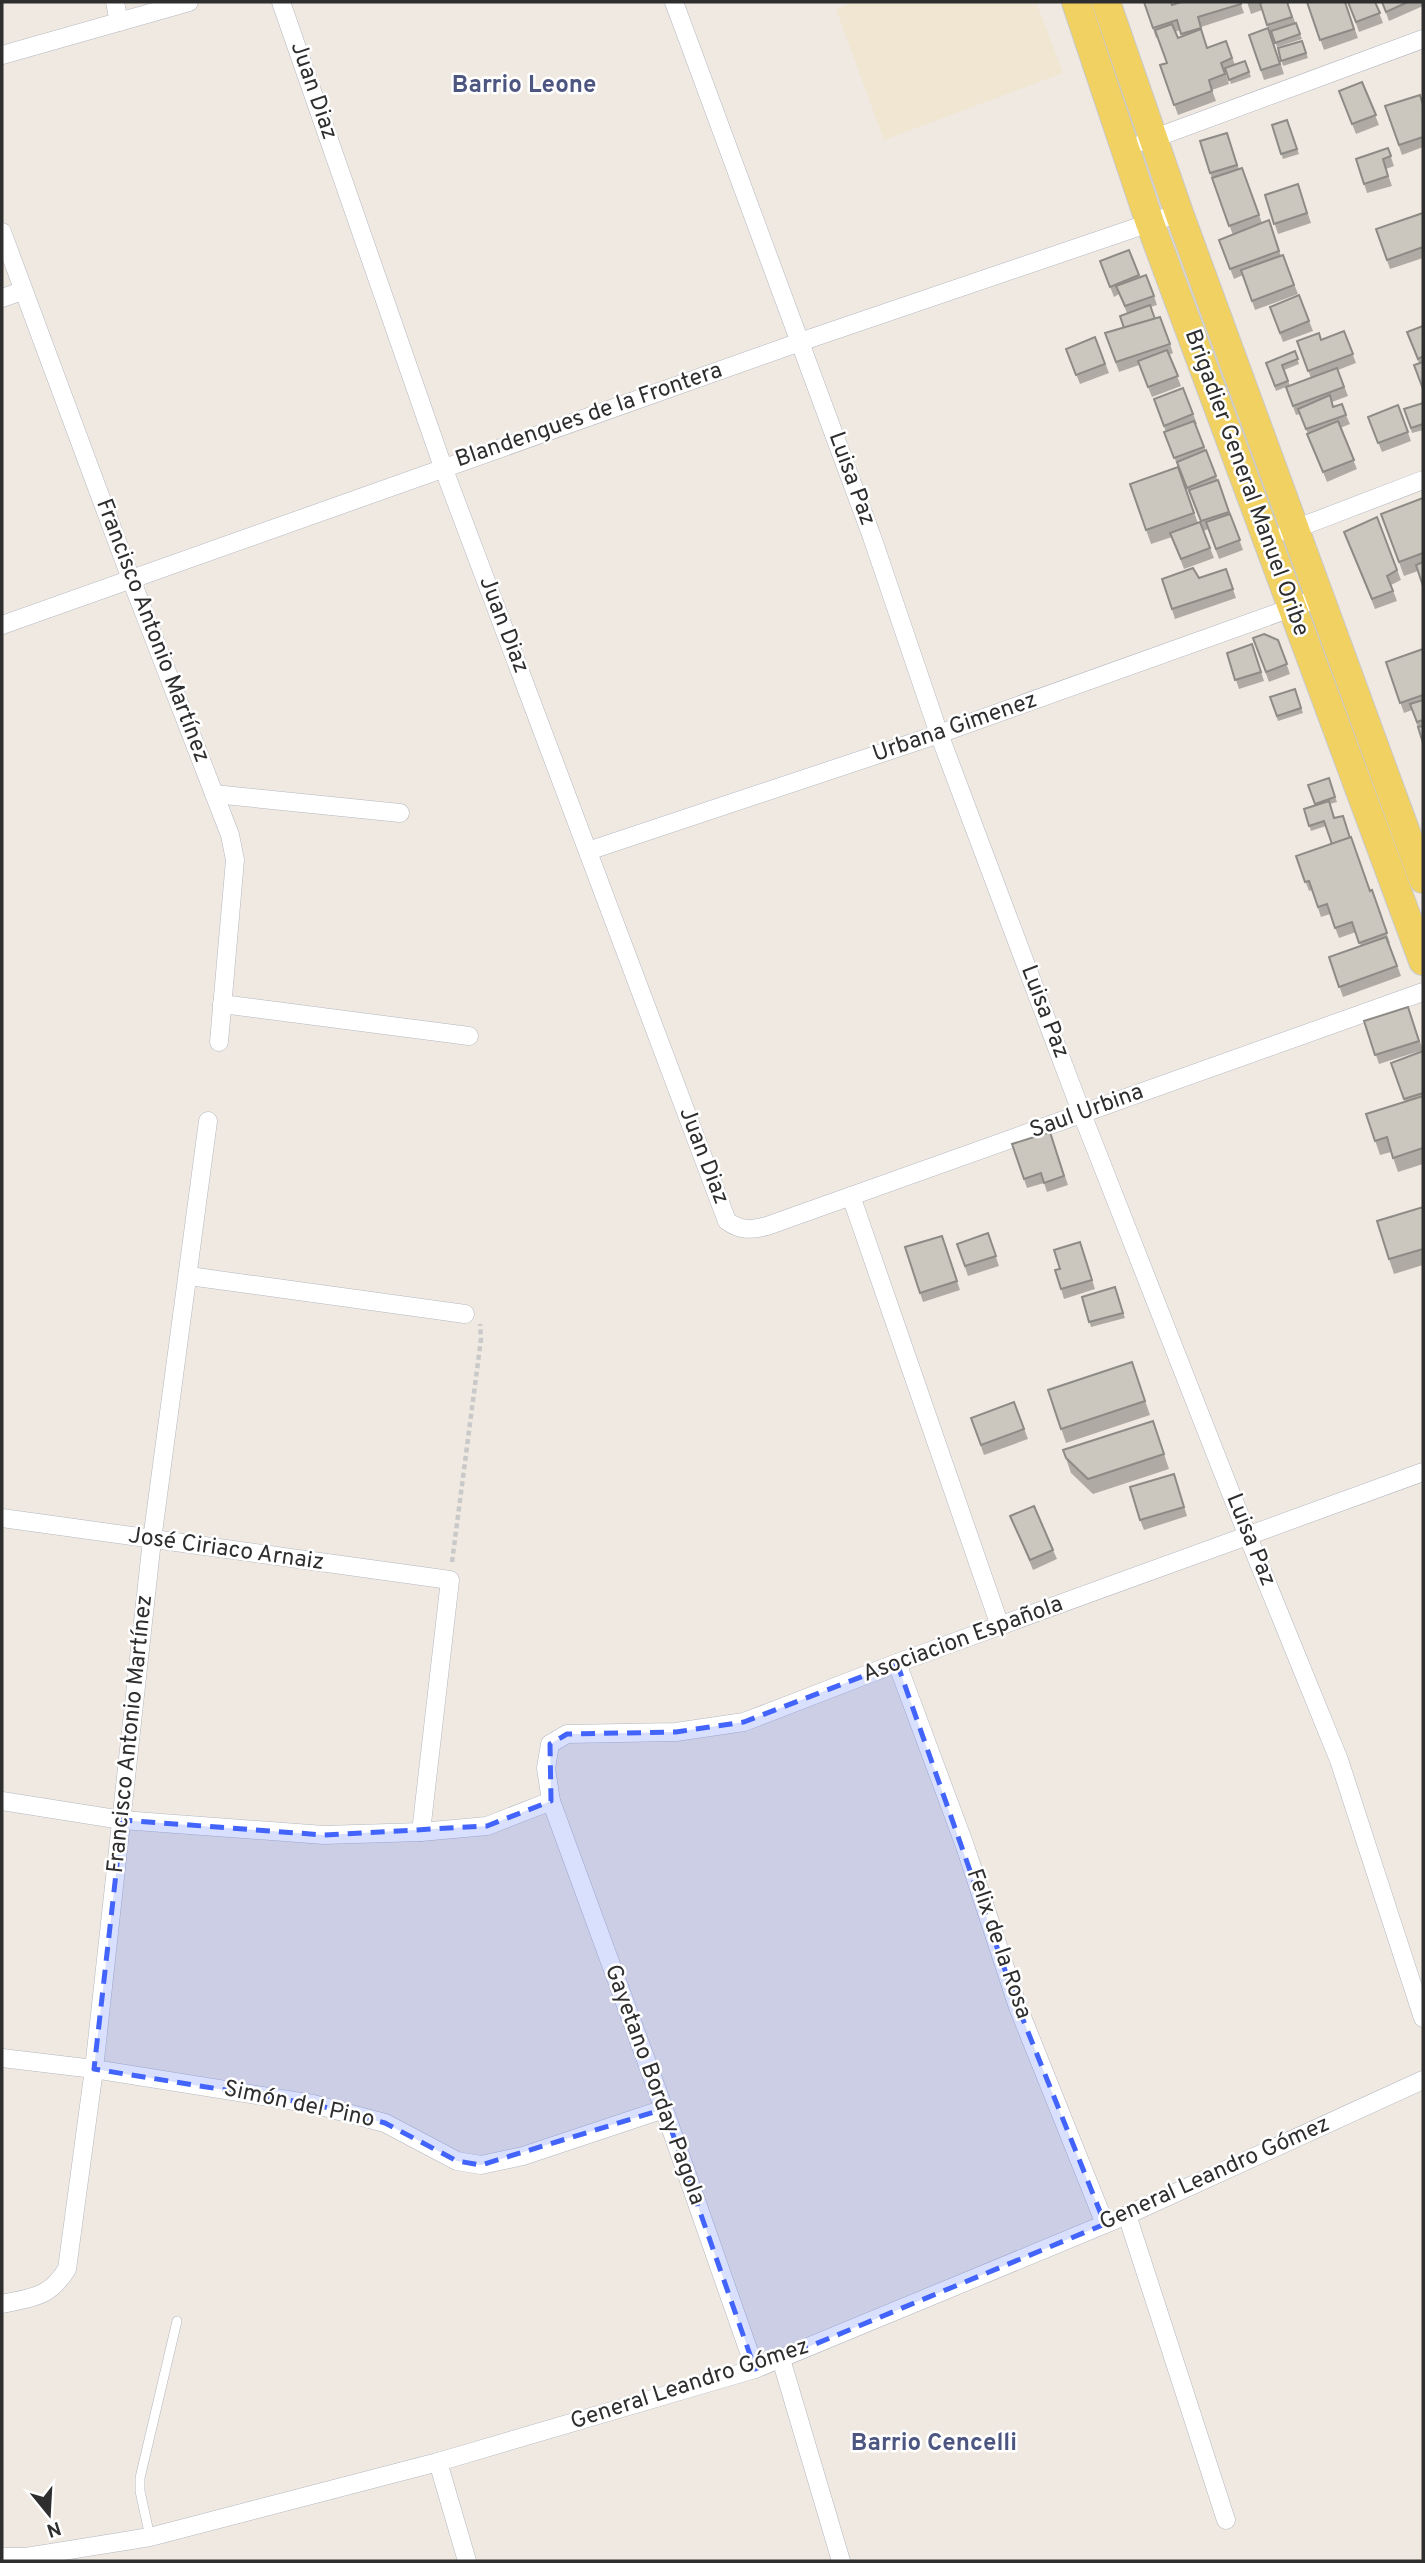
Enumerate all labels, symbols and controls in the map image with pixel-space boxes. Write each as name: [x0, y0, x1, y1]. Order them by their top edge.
street label: Juan Diaz: [283, 38, 343, 144]
district label: Barrio Leone: [452, 71, 596, 101]
street label: Brigadier General Manuel Oribe: [1177, 326, 1315, 640]
street label: Blandengues de la Frontera: [452, 357, 726, 475]
street label: Luisa Paz: [821, 428, 881, 530]
street label: Francisco Antonio Martínez: [88, 495, 216, 767]
street label: Juan Diaz: [471, 572, 535, 678]
street label: Urbana Gimenez: [869, 686, 1041, 770]
street label: Luisa Paz: [1013, 961, 1075, 1063]
street label: Saul Urbina: [1026, 1078, 1148, 1146]
street label: Juan Diaz: [671, 1103, 735, 1209]
street label: Luisa Paz: [1218, 1489, 1282, 1591]
street label: José Ciriaco Arnaiz: [126, 1522, 326, 1578]
street label: Asociacion Española: [859, 1590, 1067, 1690]
street label: Francisco Antonio Martínez: [102, 1593, 160, 1875]
street label: Felix de la Rosa: [959, 1865, 1037, 2023]
street label: Gayetano Borday Pagola: [597, 1961, 711, 2209]
street label: Simón del Pino: [221, 2075, 377, 2135]
street label: General Leandro Gómez: [1095, 2110, 1335, 2238]
street label: General Leandro Gómez: [567, 2333, 813, 2437]
district label: Barrio Cencelli: [851, 2429, 1017, 2459]
north arrow: [14, 2479, 84, 2549]
text: N: [43, 2515, 64, 2542]

